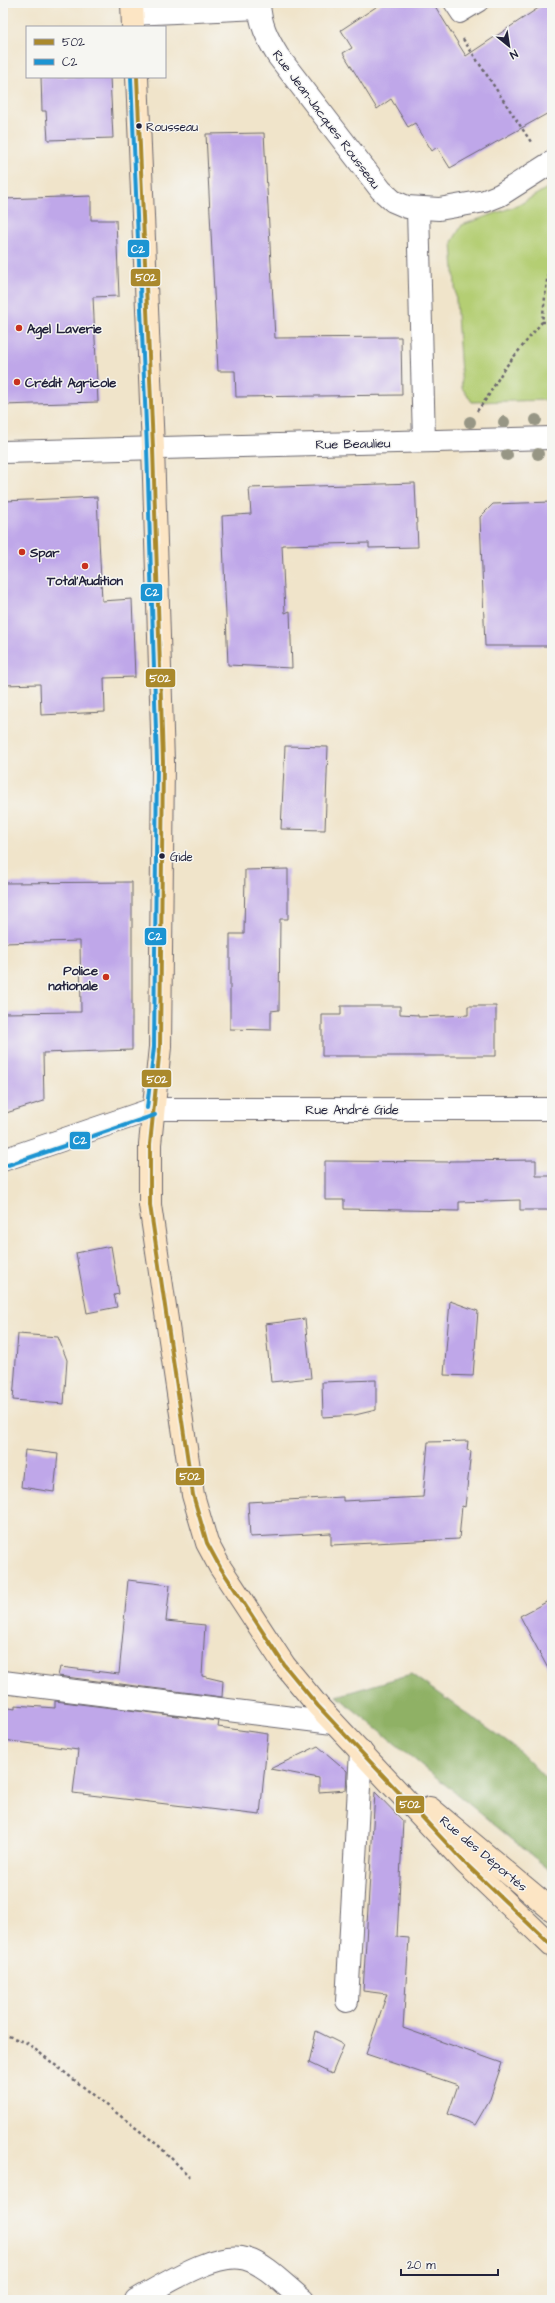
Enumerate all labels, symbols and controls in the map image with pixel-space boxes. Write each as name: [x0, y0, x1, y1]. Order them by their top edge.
legend: [26, 26, 166, 78]
north arrow: [489, 26, 529, 66]
text: 502: [62, 34, 85, 51]
text: N: [507, 46, 520, 62]
street label: Rue Jean-Jacques Rousseau: [268, 47, 385, 193]
text: C2: [62, 54, 77, 71]
place label: Rousseau: [146, 119, 198, 136]
marker: Rousseau: [134, 121, 144, 131]
line badge: C2: [127, 239, 150, 258]
text: C2: [131, 242, 146, 257]
line badge: 502: [130, 268, 161, 287]
text: 502: [135, 270, 157, 285]
place label: Agel Laverie: [27, 320, 102, 340]
marker: Agel Laverie: [14, 323, 24, 333]
place label: Crédit Agricole: [25, 374, 116, 394]
marker: Crédit Agricole: [12, 377, 22, 387]
street label: Rue Beaulieu: [315, 434, 391, 454]
place label: Spar: [29, 544, 60, 563]
marker: Spar: [17, 547, 27, 557]
marker: Total'Audition: [80, 561, 90, 571]
place label: Total'Audition: [46, 572, 124, 590]
line badge: C2: [140, 583, 163, 602]
text: C2: [145, 585, 160, 600]
line badge: 502: [145, 668, 176, 688]
text: 502: [149, 671, 171, 686]
place label: Gide: [170, 849, 193, 866]
marker: Gide: [157, 851, 167, 861]
line badge: C2: [144, 927, 167, 946]
text: C2: [148, 929, 163, 944]
place label: Police nationale: [48, 962, 98, 995]
marker: Police nationale: [101, 972, 111, 982]
line badge: 502: [141, 1069, 172, 1088]
text: 502: [146, 1072, 168, 1087]
street label: Rue André Gide: [305, 1101, 399, 1119]
line badge: C2: [69, 1131, 91, 1150]
text: C2: [73, 1133, 88, 1148]
line badge: 502: [175, 1467, 205, 1486]
text: 502: [179, 1469, 201, 1484]
line badge: 502: [395, 1795, 425, 1814]
text: 502: [399, 1797, 421, 1812]
street label: Rue des Déportés: [436, 1812, 531, 1896]
scale bar: [401, 2251, 498, 2277]
text: 20 m: [407, 2257, 436, 2274]

